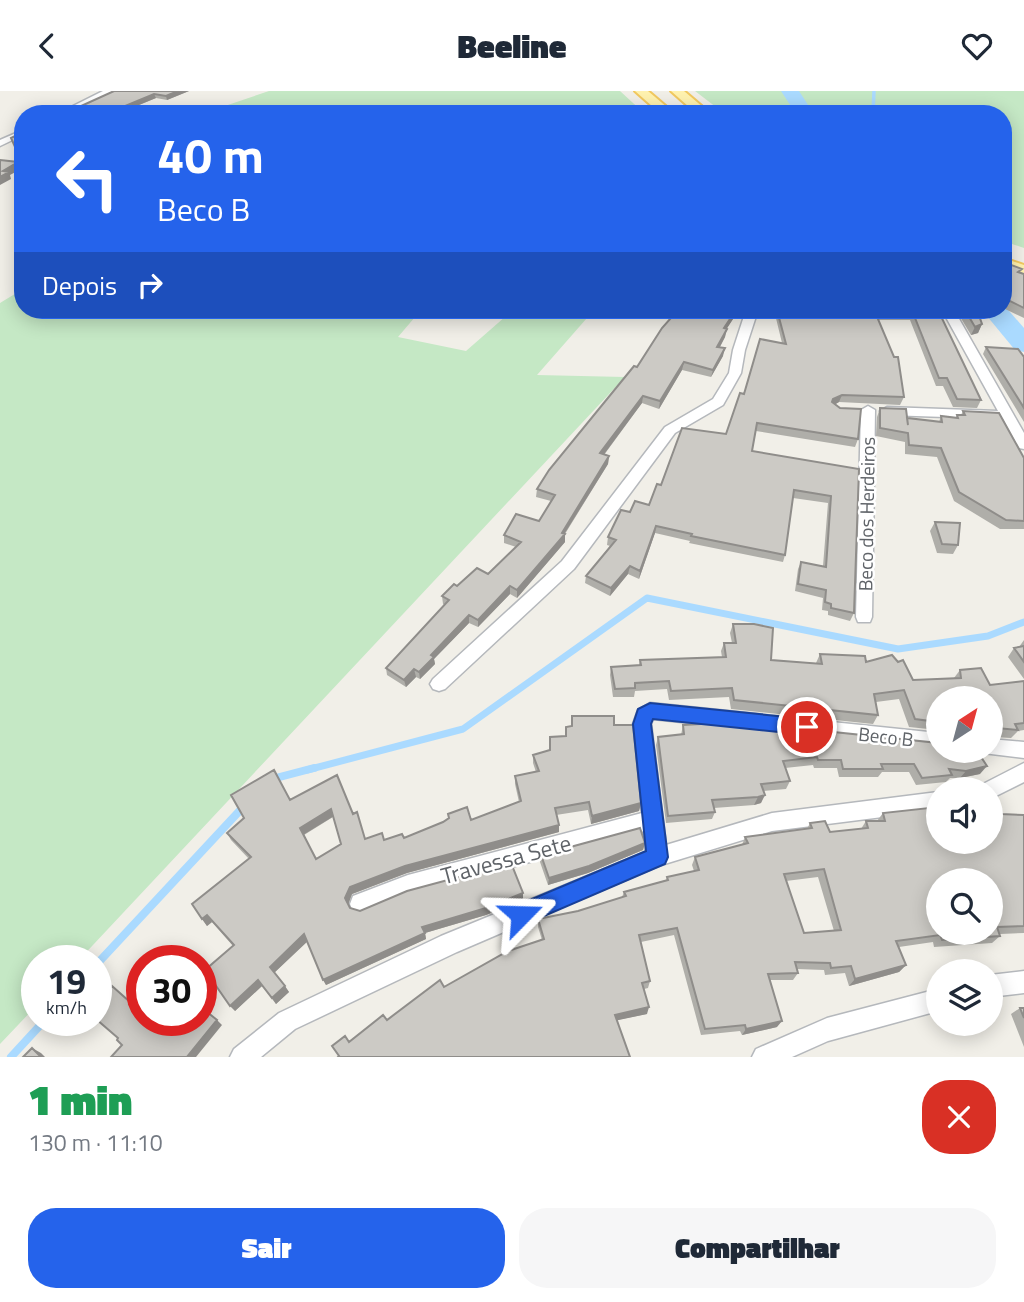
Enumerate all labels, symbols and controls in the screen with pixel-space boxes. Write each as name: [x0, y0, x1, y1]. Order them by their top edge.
text: Beeline: [458, 22, 566, 70]
icon: back: [28, 27, 66, 65]
icon: heart: [958, 27, 996, 65]
text: 40 m: [157, 117, 264, 192]
icon: left: [42, 133, 133, 224]
text: Beco B: [157, 185, 250, 233]
text: Depois: [42, 266, 117, 305]
icon: right: [131, 266, 169, 304]
street label: Beco dos Herdeiros: [850, 436, 882, 591]
north arrow: [926, 686, 1003, 763]
map controls: [926, 686, 1003, 1036]
pin: [777, 697, 837, 757]
icon: arrive: [788, 708, 826, 746]
street label: Beco B: [857, 719, 915, 753]
button: sound: [926, 777, 1003, 854]
street label: Travessa Sete: [437, 825, 575, 893]
button: search: [926, 868, 1003, 945]
position arrow: [484, 878, 558, 952]
speed limit sign: 30: [126, 945, 217, 1036]
text: 19: [47, 954, 86, 1008]
button: layers: [926, 959, 1003, 1036]
text: km/h: [46, 994, 87, 1021]
text: 1 min: [28, 1067, 132, 1131]
button: close: [922, 1080, 996, 1154]
text: 130 m · 11:10: [28, 1125, 163, 1160]
button: Sair: [28, 1208, 505, 1288]
button: Compartilhar: [519, 1208, 996, 1288]

